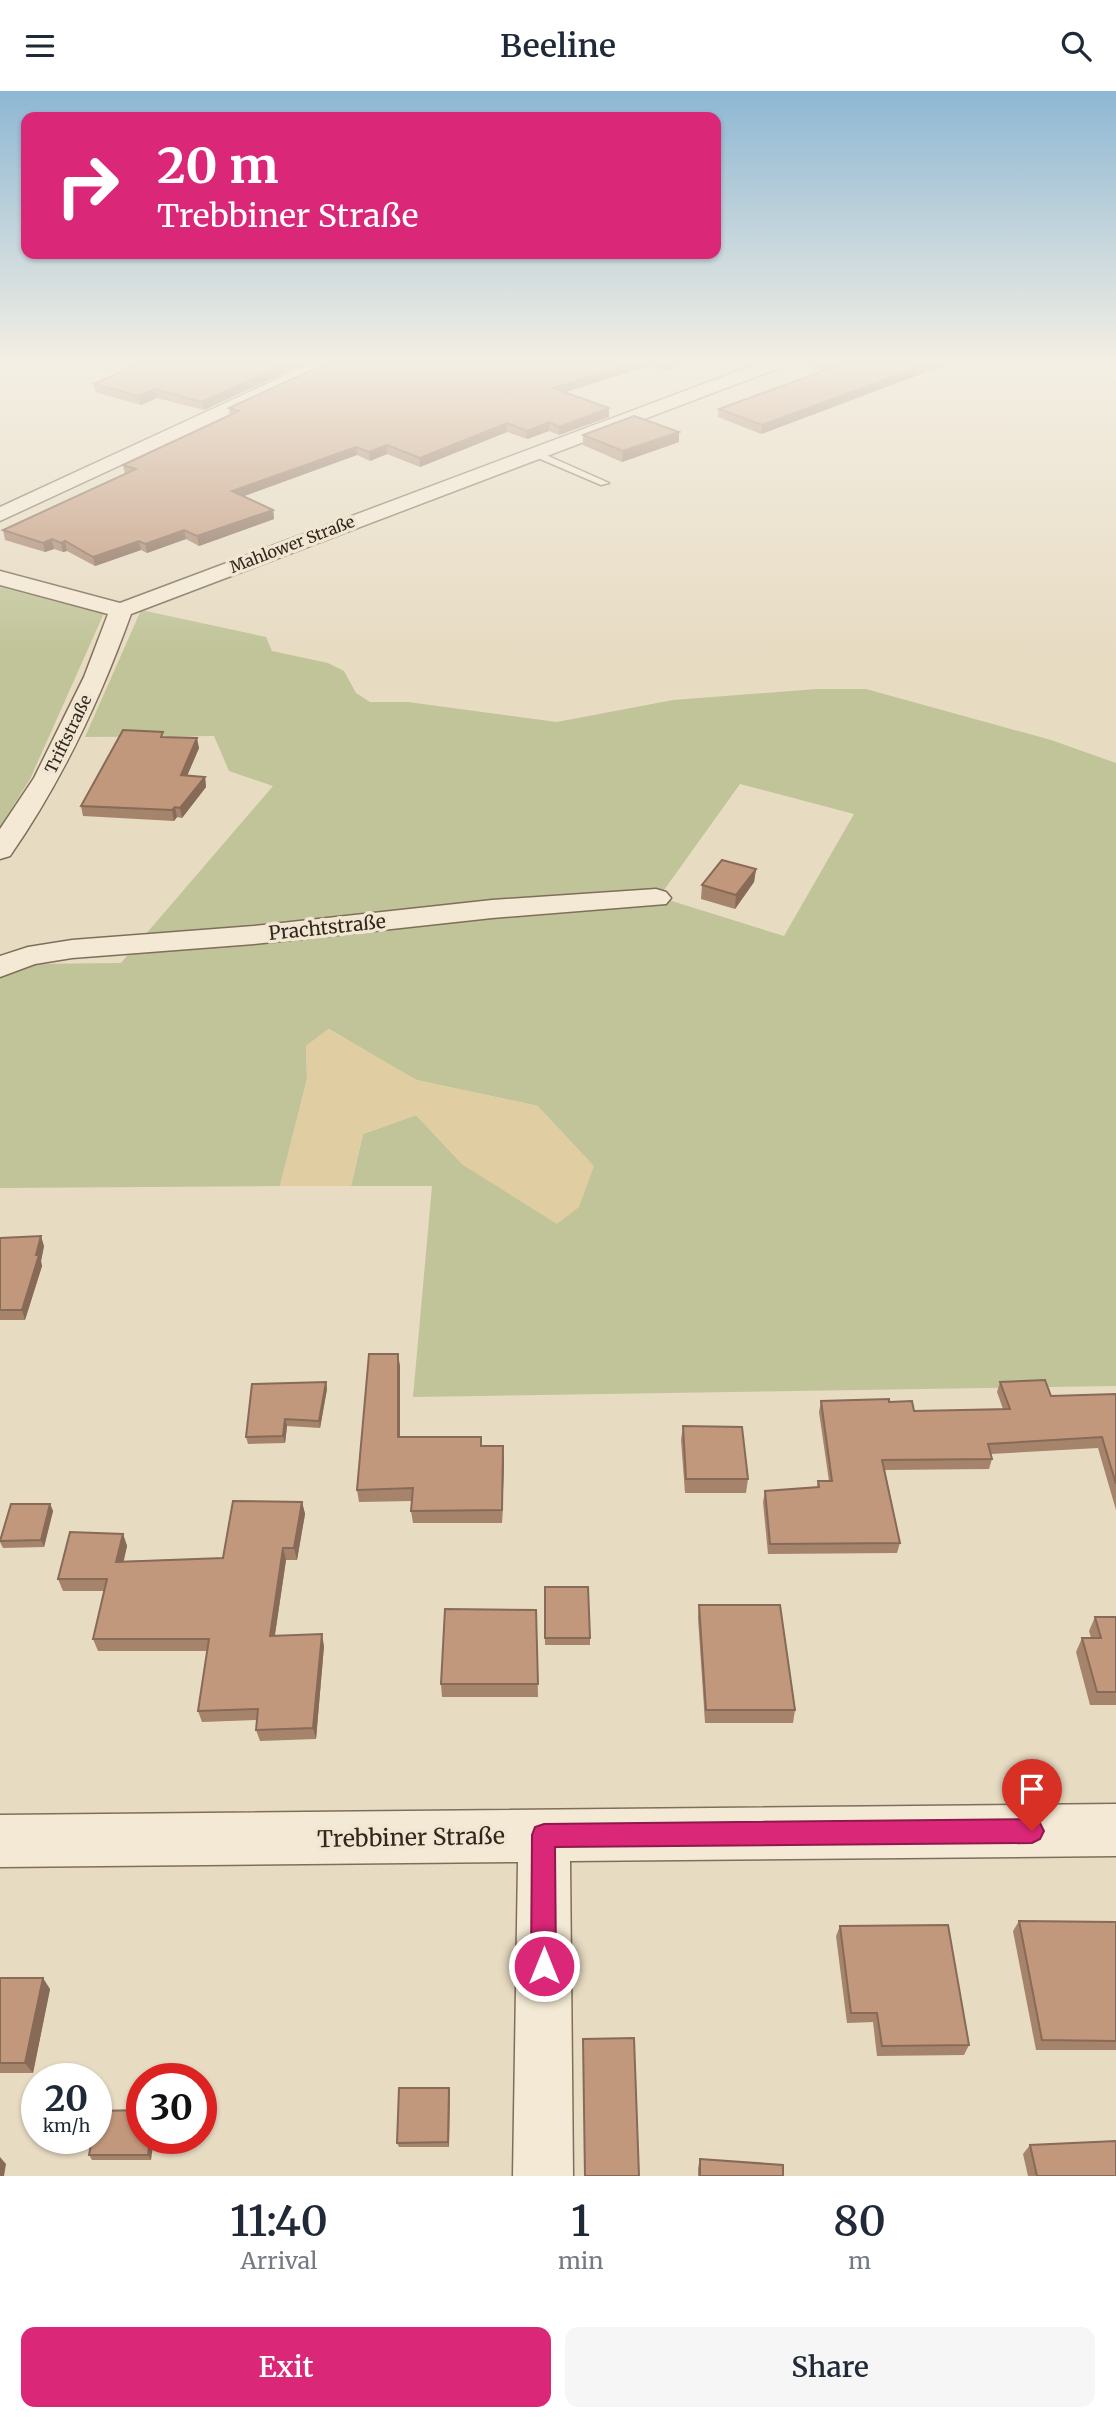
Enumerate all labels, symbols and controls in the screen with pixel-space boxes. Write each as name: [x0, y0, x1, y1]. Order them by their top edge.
text: Beeline: [500, 26, 616, 66]
icon: menu: [21, 27, 59, 65]
icon: search: [1057, 27, 1095, 65]
text: 20 m: [157, 135, 278, 196]
icon: right: [42, 140, 133, 231]
text: Trebbiner Straße: [157, 196, 418, 236]
street label: Mahlower Straße: [227, 511, 357, 577]
street label: Triftstraße: [40, 692, 96, 776]
street label: Prachtstraße: [267, 909, 387, 945]
pin: [1002, 1759, 1062, 1831]
icon: arrive: [1013, 1770, 1051, 1808]
street label: Trebbiner Straße: [317, 1821, 505, 1853]
position arrow: [507, 1929, 581, 2003]
speed limit sign: 30: [126, 2063, 217, 2154]
text: 20: [45, 2077, 88, 2121]
text: km/h: [43, 2114, 90, 2137]
text: 11:40: [230, 2195, 328, 2247]
text: 1: [571, 2195, 590, 2247]
text: 80: [833, 2195, 886, 2247]
text: Arrival: [241, 2246, 317, 2275]
text: min: [558, 2246, 603, 2275]
text: m: [848, 2246, 871, 2275]
button: Exit: [21, 2327, 551, 2407]
button: Share: [565, 2327, 1095, 2407]

